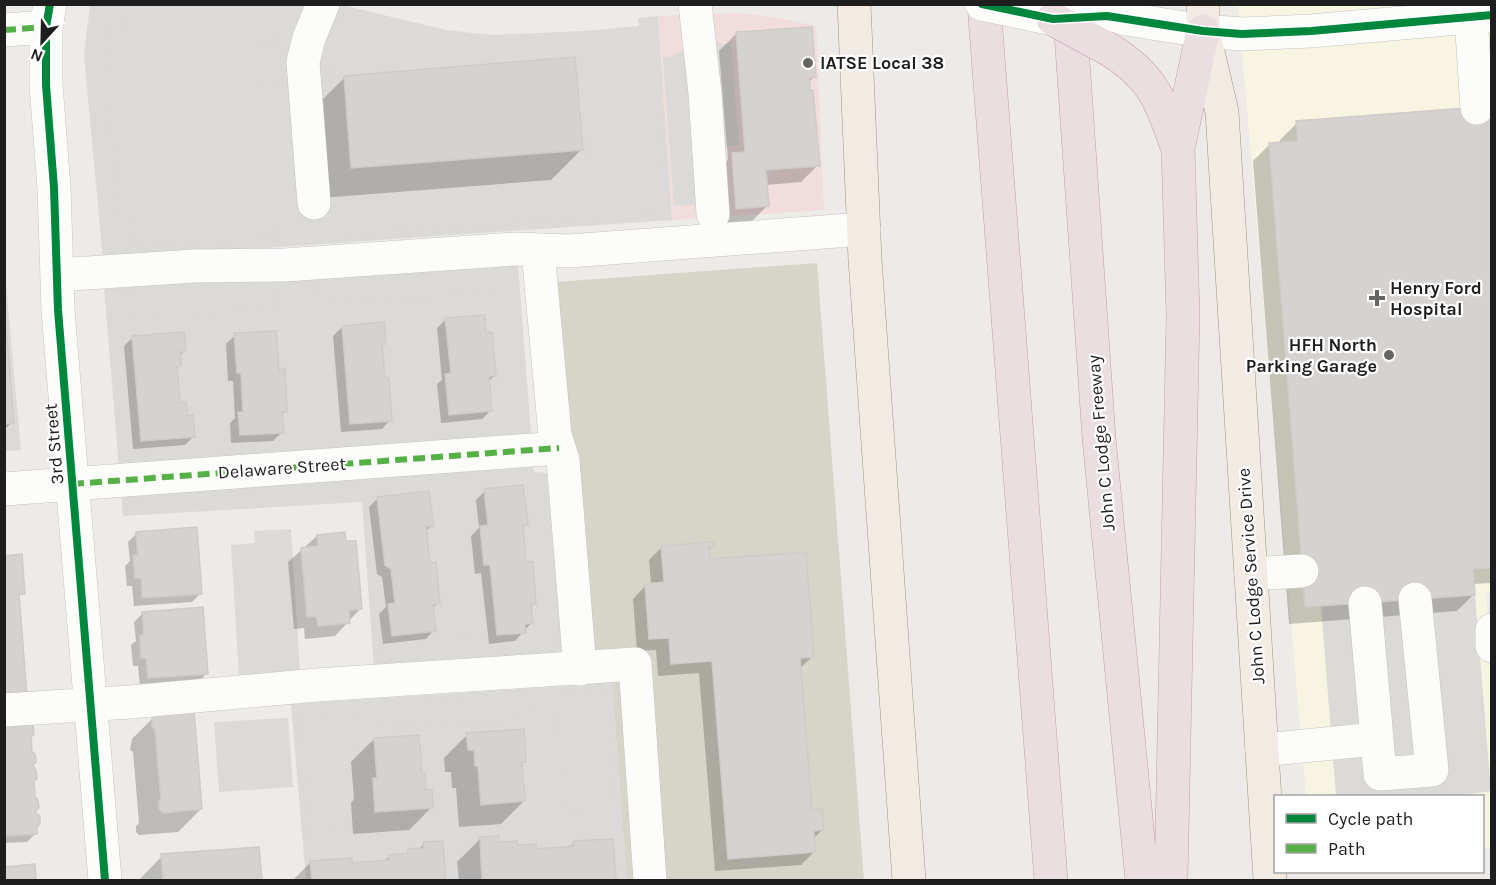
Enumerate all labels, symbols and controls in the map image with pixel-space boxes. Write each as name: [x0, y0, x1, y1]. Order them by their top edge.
north arrow: [12, 12, 72, 72]
text: N: [28, 44, 45, 66]
place label: IATSE Local 38: [820, 52, 944, 74]
marker: IATSE Local 38: [801, 56, 815, 70]
place label: Henry Ford Hospital: [1390, 277, 1482, 320]
marker: Henry Ford Hospital: [1368, 289, 1386, 307]
place label: HFH North Parking Garage: [1246, 334, 1377, 377]
marker: HFH North Parking Garage: [1382, 348, 1396, 362]
street label: John C Lodge Freeway: [1082, 353, 1120, 532]
street label: 3rd Street: [39, 402, 69, 486]
street label: Delaware Street: [217, 453, 347, 483]
street label: John C Lodge Service Drive: [1232, 467, 1270, 685]
legend: [1274, 795, 1484, 873]
text: Cycle path: [1328, 808, 1413, 830]
text: Path: [1328, 838, 1366, 860]

